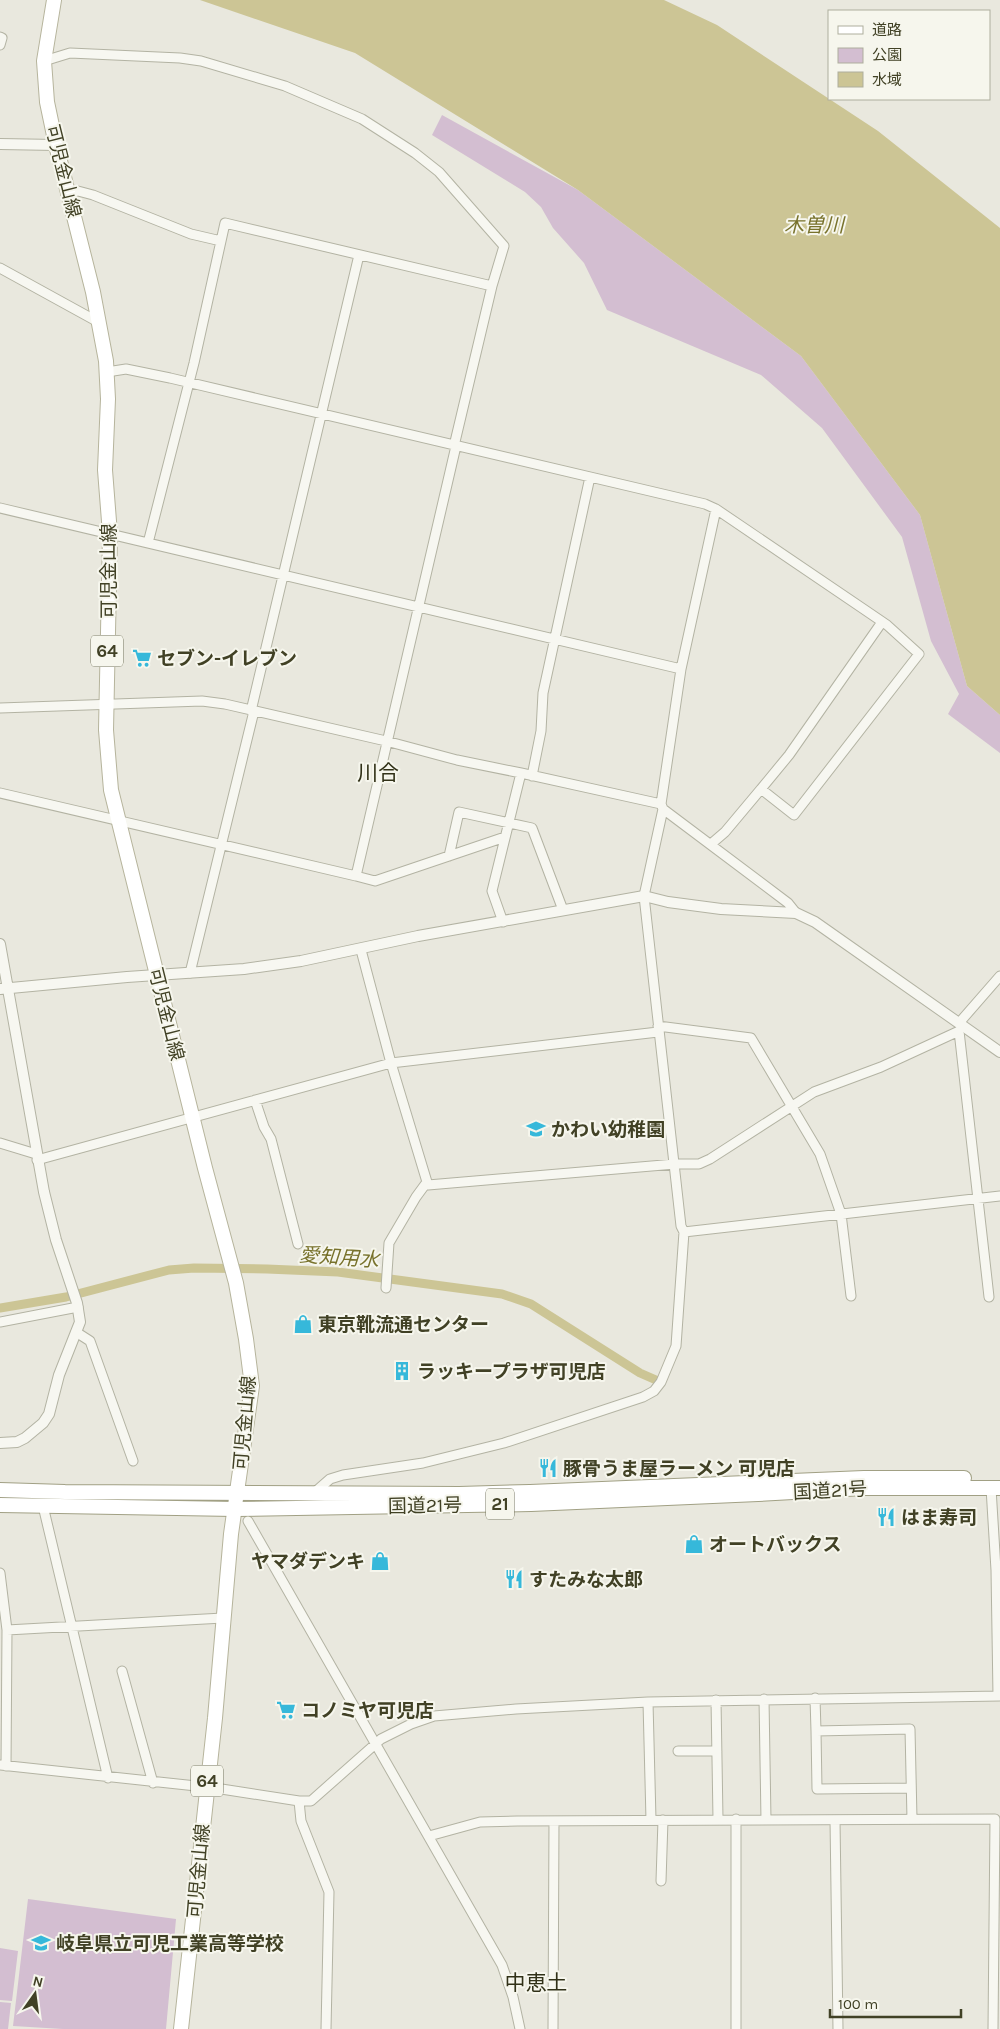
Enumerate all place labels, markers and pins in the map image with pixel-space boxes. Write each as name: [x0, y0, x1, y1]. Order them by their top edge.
supermarket icon: セブン-イレブン: [131, 647, 153, 669]
place label: セブン-イレブン: [157, 648, 297, 670]
school or university icon: かわい幼稚園: [525, 1118, 547, 1140]
place label: かわい幼稚園: [551, 1119, 665, 1141]
shop icon: 東京靴流通センター: [292, 1313, 314, 1335]
place label: 東京靴流通センター: [318, 1314, 489, 1336]
building icon: ラッキープラザ可児店: [391, 1360, 413, 1382]
place label: ラッキープラザ可児店: [417, 1361, 606, 1383]
restaurant icon: 豚骨うま屋ラーメン 可児店: [537, 1457, 559, 1479]
place label: 豚骨うま屋ラーメン 可児店: [563, 1458, 795, 1480]
restaurant icon: はま寿司: [875, 1506, 897, 1528]
place label: はま寿司: [901, 1507, 977, 1529]
shop icon: オートバックス: [683, 1533, 705, 1555]
place label: オートバックス: [709, 1534, 841, 1556]
shop icon: ヤマダデンキ: [369, 1550, 391, 1572]
place label: ヤマダデンキ: [251, 1551, 365, 1573]
restaurant icon: すたみな太郎: [503, 1568, 525, 1590]
place label: すたみな太郎: [529, 1569, 643, 1591]
supermarket icon: コノミヤ可児店: [275, 1699, 297, 1721]
place label: コノミヤ可児店: [301, 1700, 434, 1722]
school or university icon: 岐阜県立可児工業高等学校: [30, 1932, 52, 1954]
place label: 岐阜県立可児工業高等学校: [56, 1933, 284, 1955]

